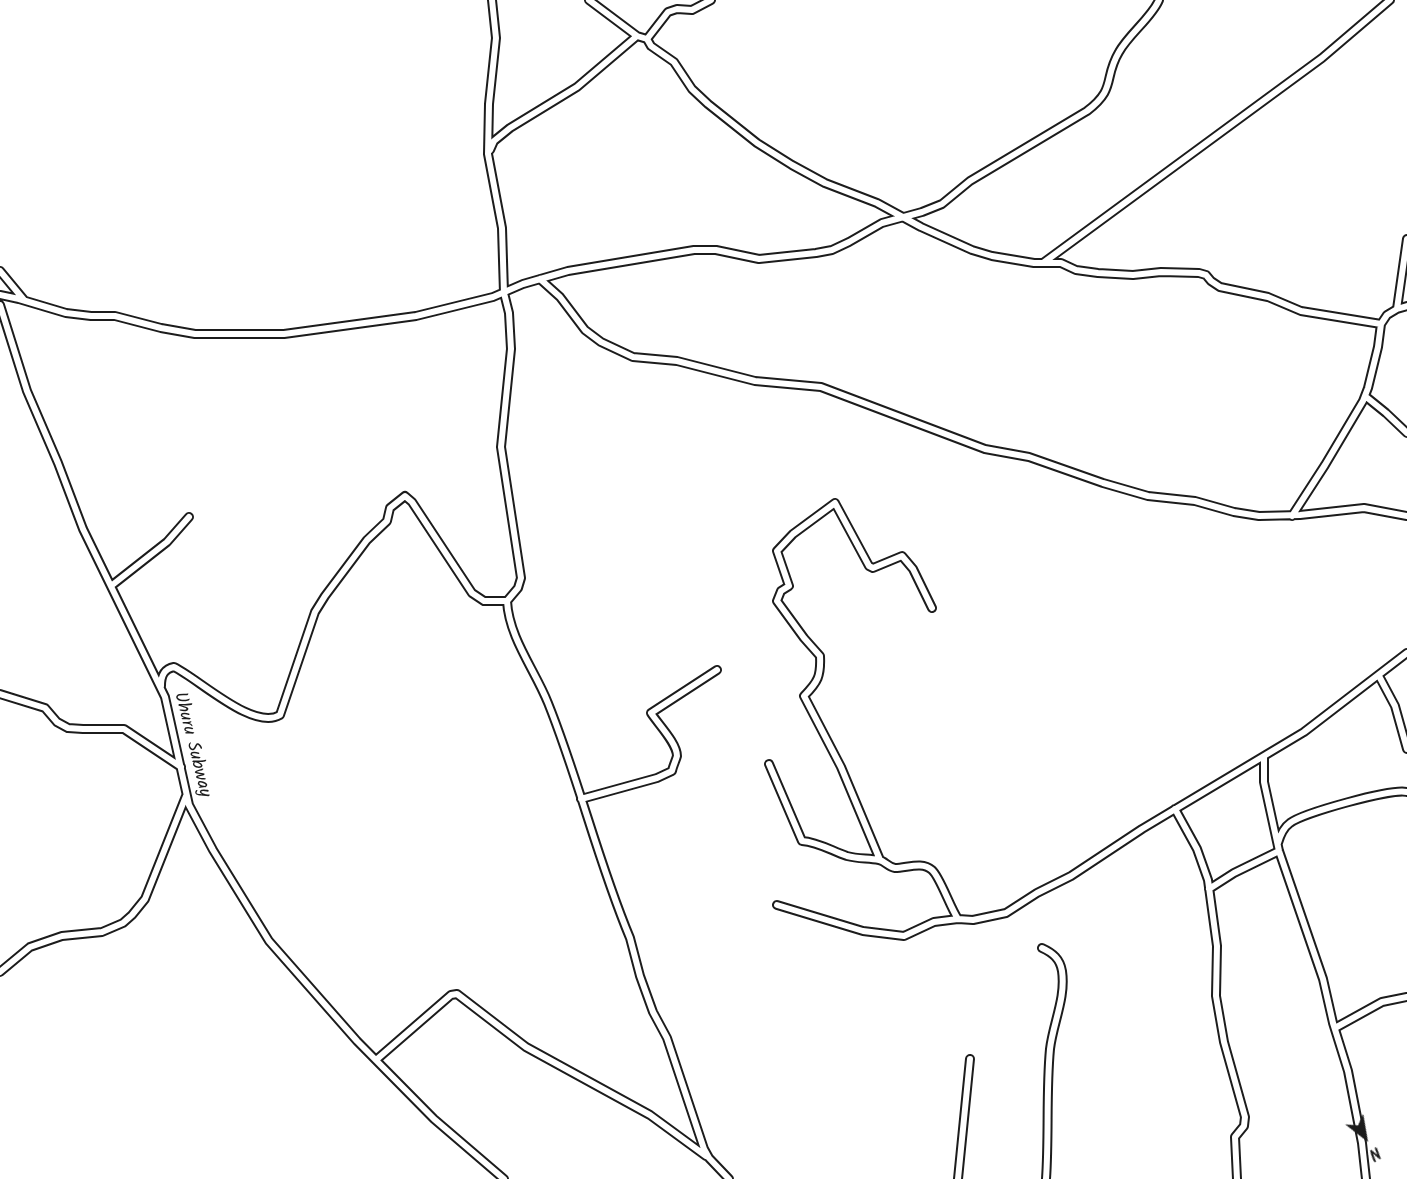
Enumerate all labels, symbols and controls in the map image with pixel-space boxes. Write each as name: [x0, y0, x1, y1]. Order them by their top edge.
street label: Uhuru Subway: [168, 690, 214, 800]
north arrow: [1335, 1107, 1395, 1167]
text: N: [1364, 1140, 1385, 1166]

